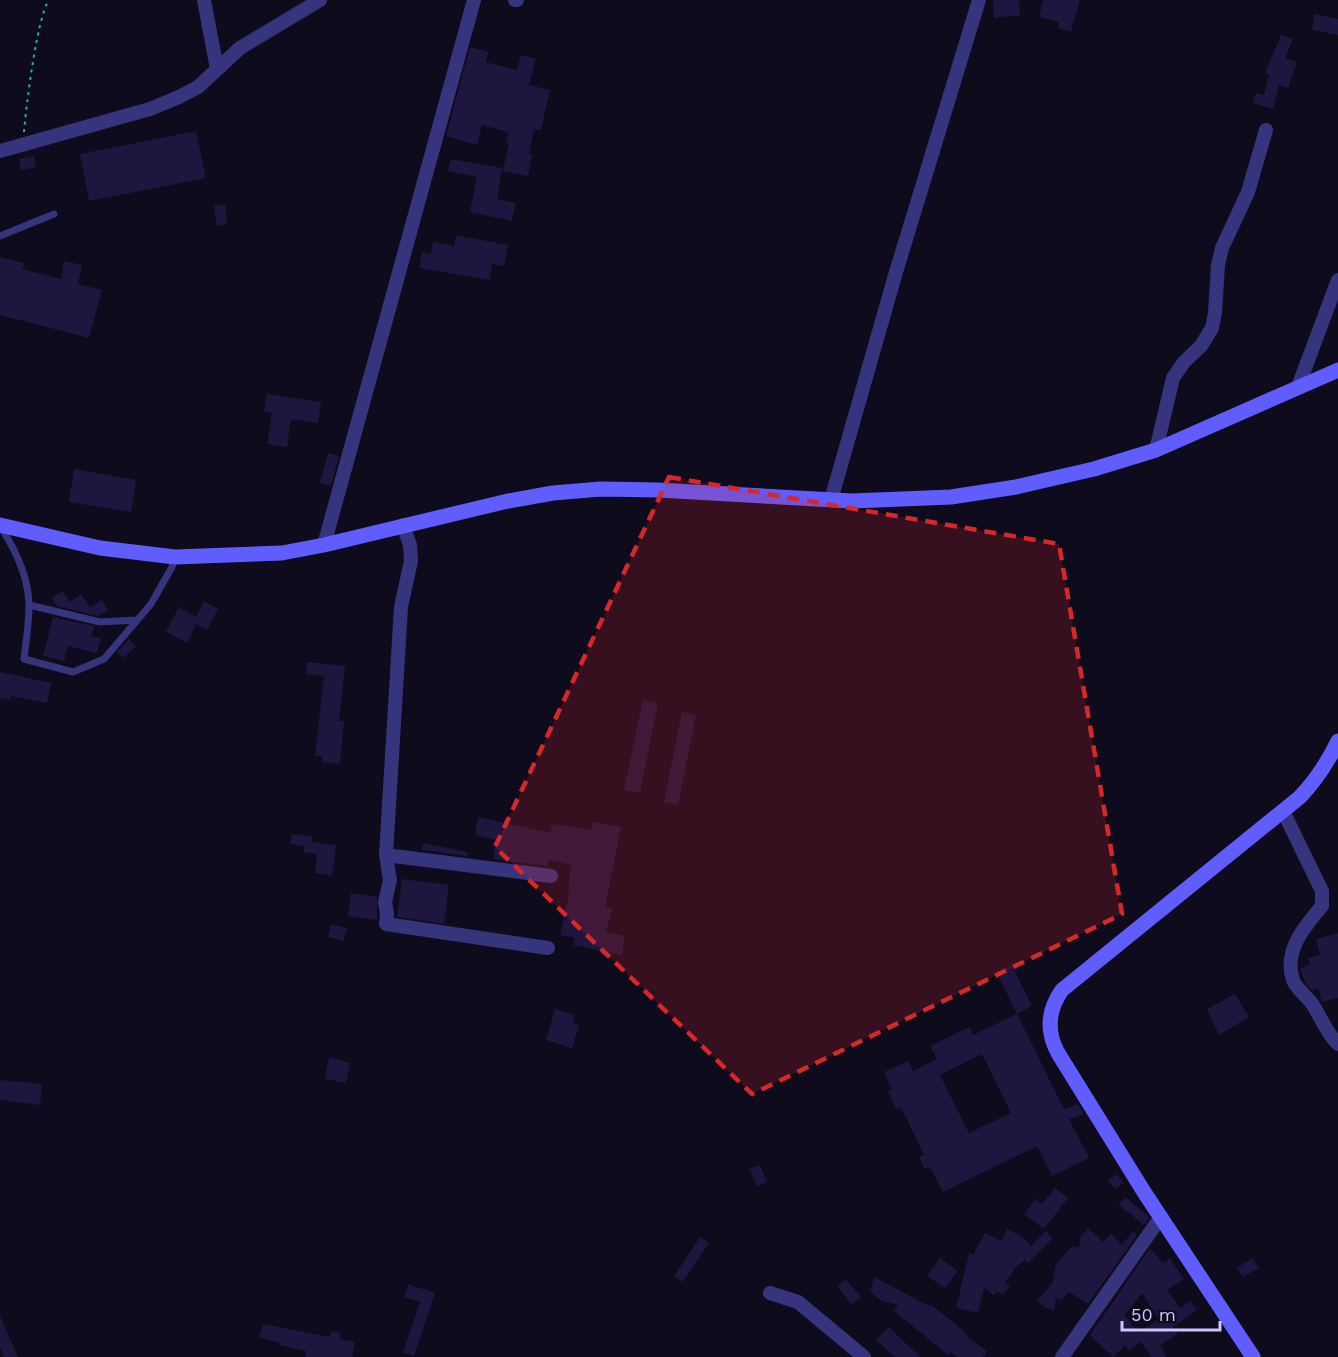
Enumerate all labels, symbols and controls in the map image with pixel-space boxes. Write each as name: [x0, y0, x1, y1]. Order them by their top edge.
scale bar: [1122, 1294, 1220, 1332]
text: 50 m: [1131, 1304, 1176, 1325]

